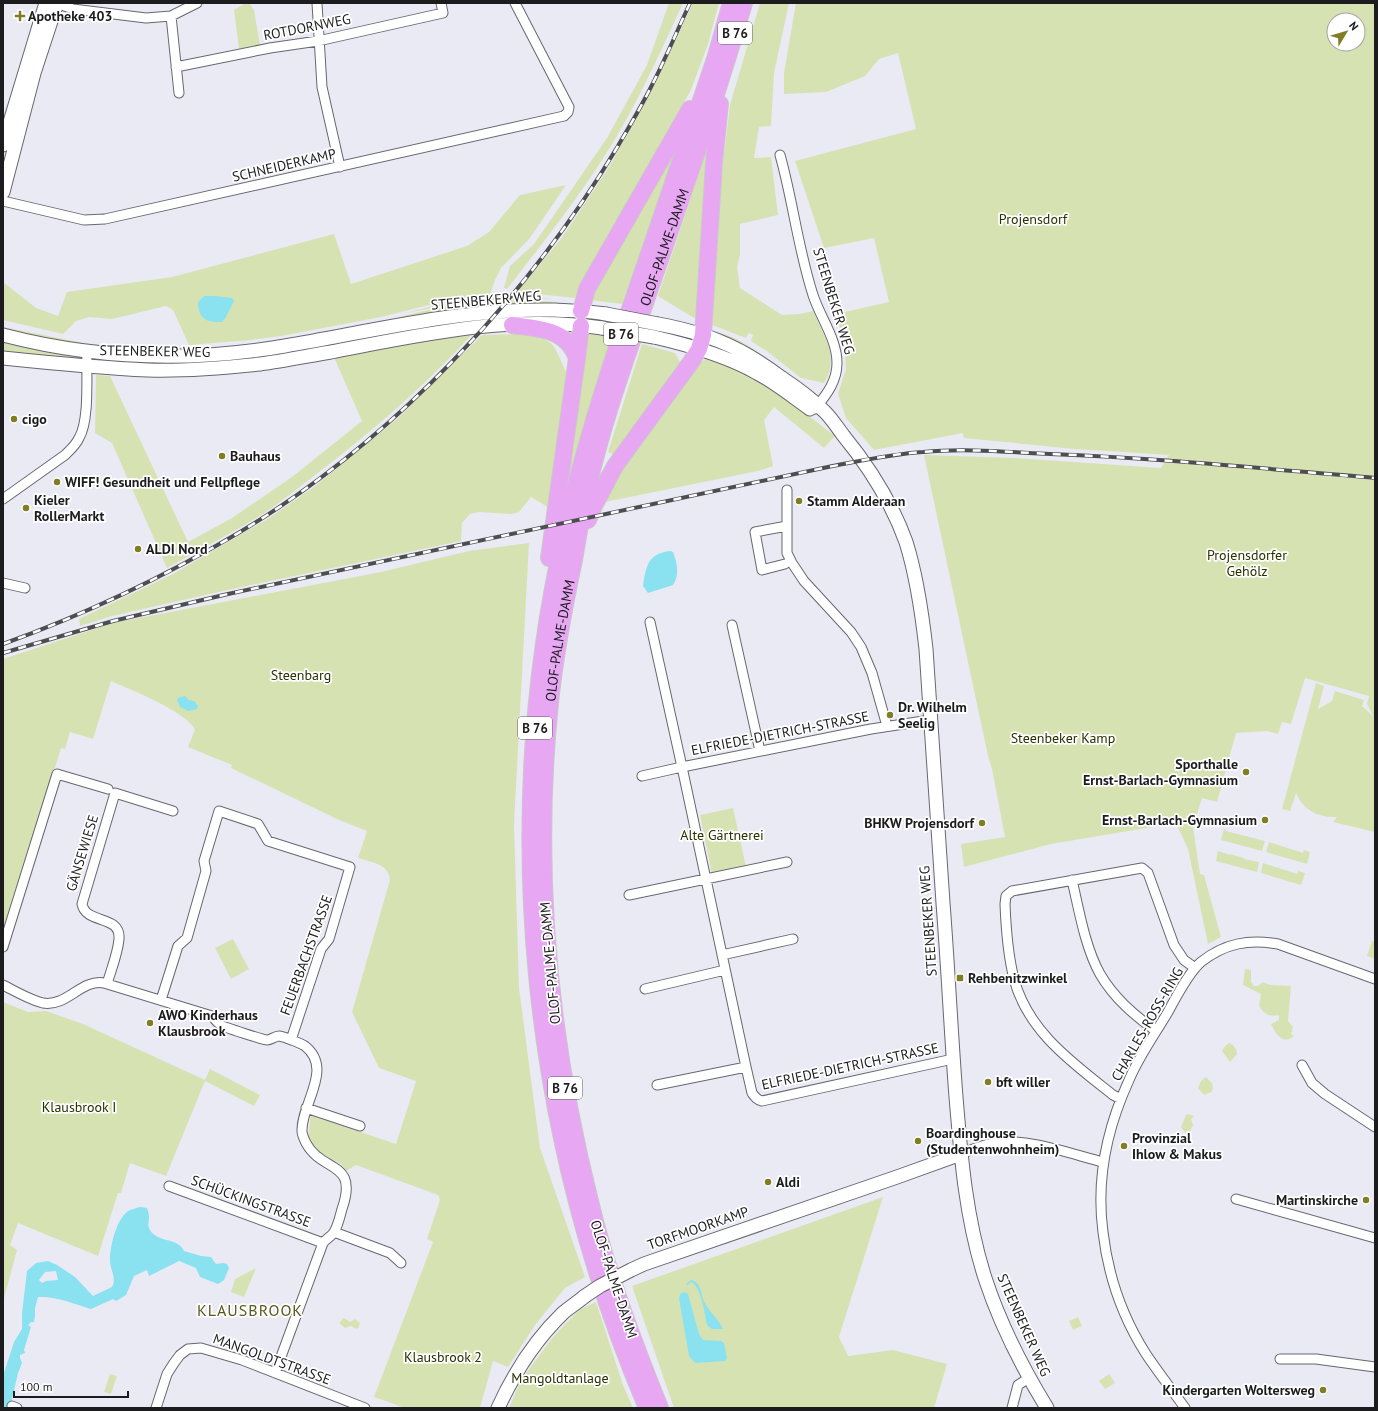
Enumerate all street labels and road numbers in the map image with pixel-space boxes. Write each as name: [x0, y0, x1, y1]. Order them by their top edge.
street label: ROTDORNWEG: [262, 10, 352, 44]
road number: B 76: [718, 22, 752, 44]
street label: SCHNEIDERKAMP: [230, 144, 338, 186]
street label: OLOF-PALME-DAMM: [636, 186, 693, 308]
street label: STEENBEKER WEG: [809, 245, 859, 357]
street label: STEENBEKER WEG: [430, 286, 542, 314]
road number: B 76: [604, 323, 638, 345]
street label: STEENBEKER WEG: [99, 341, 211, 361]
street label: OLOF-PALME-DAMM: [541, 578, 579, 702]
street label: ELFRIEDE-DIETRICH-STRASSE: [690, 707, 870, 759]
road number: B 76: [518, 717, 552, 739]
street label: GÄNSEWIESE: [62, 812, 102, 894]
street label: STEENBEKER WEG: [915, 865, 941, 977]
street label: FEUERBACHSTRASSE: [276, 892, 336, 1018]
street label: OLOF-PALME-DAMM: [536, 901, 564, 1025]
street label: CHARLES-ROSS-RING: [1107, 964, 1187, 1084]
street label: ELFRIEDE-DIETRICH-STRASSE: [760, 1038, 940, 1094]
road number: B 76: [548, 1077, 582, 1099]
street label: SCHÜCKINGSTRASSE: [189, 1171, 313, 1231]
street label: TORFMOORKAMP: [645, 1202, 751, 1254]
street label: OLOF-PALME-DAMM: [586, 1218, 642, 1340]
street label: STEENBEKER WEG: [993, 1271, 1055, 1379]
street label: MANGOLDTSTRASSE: [211, 1329, 333, 1389]

